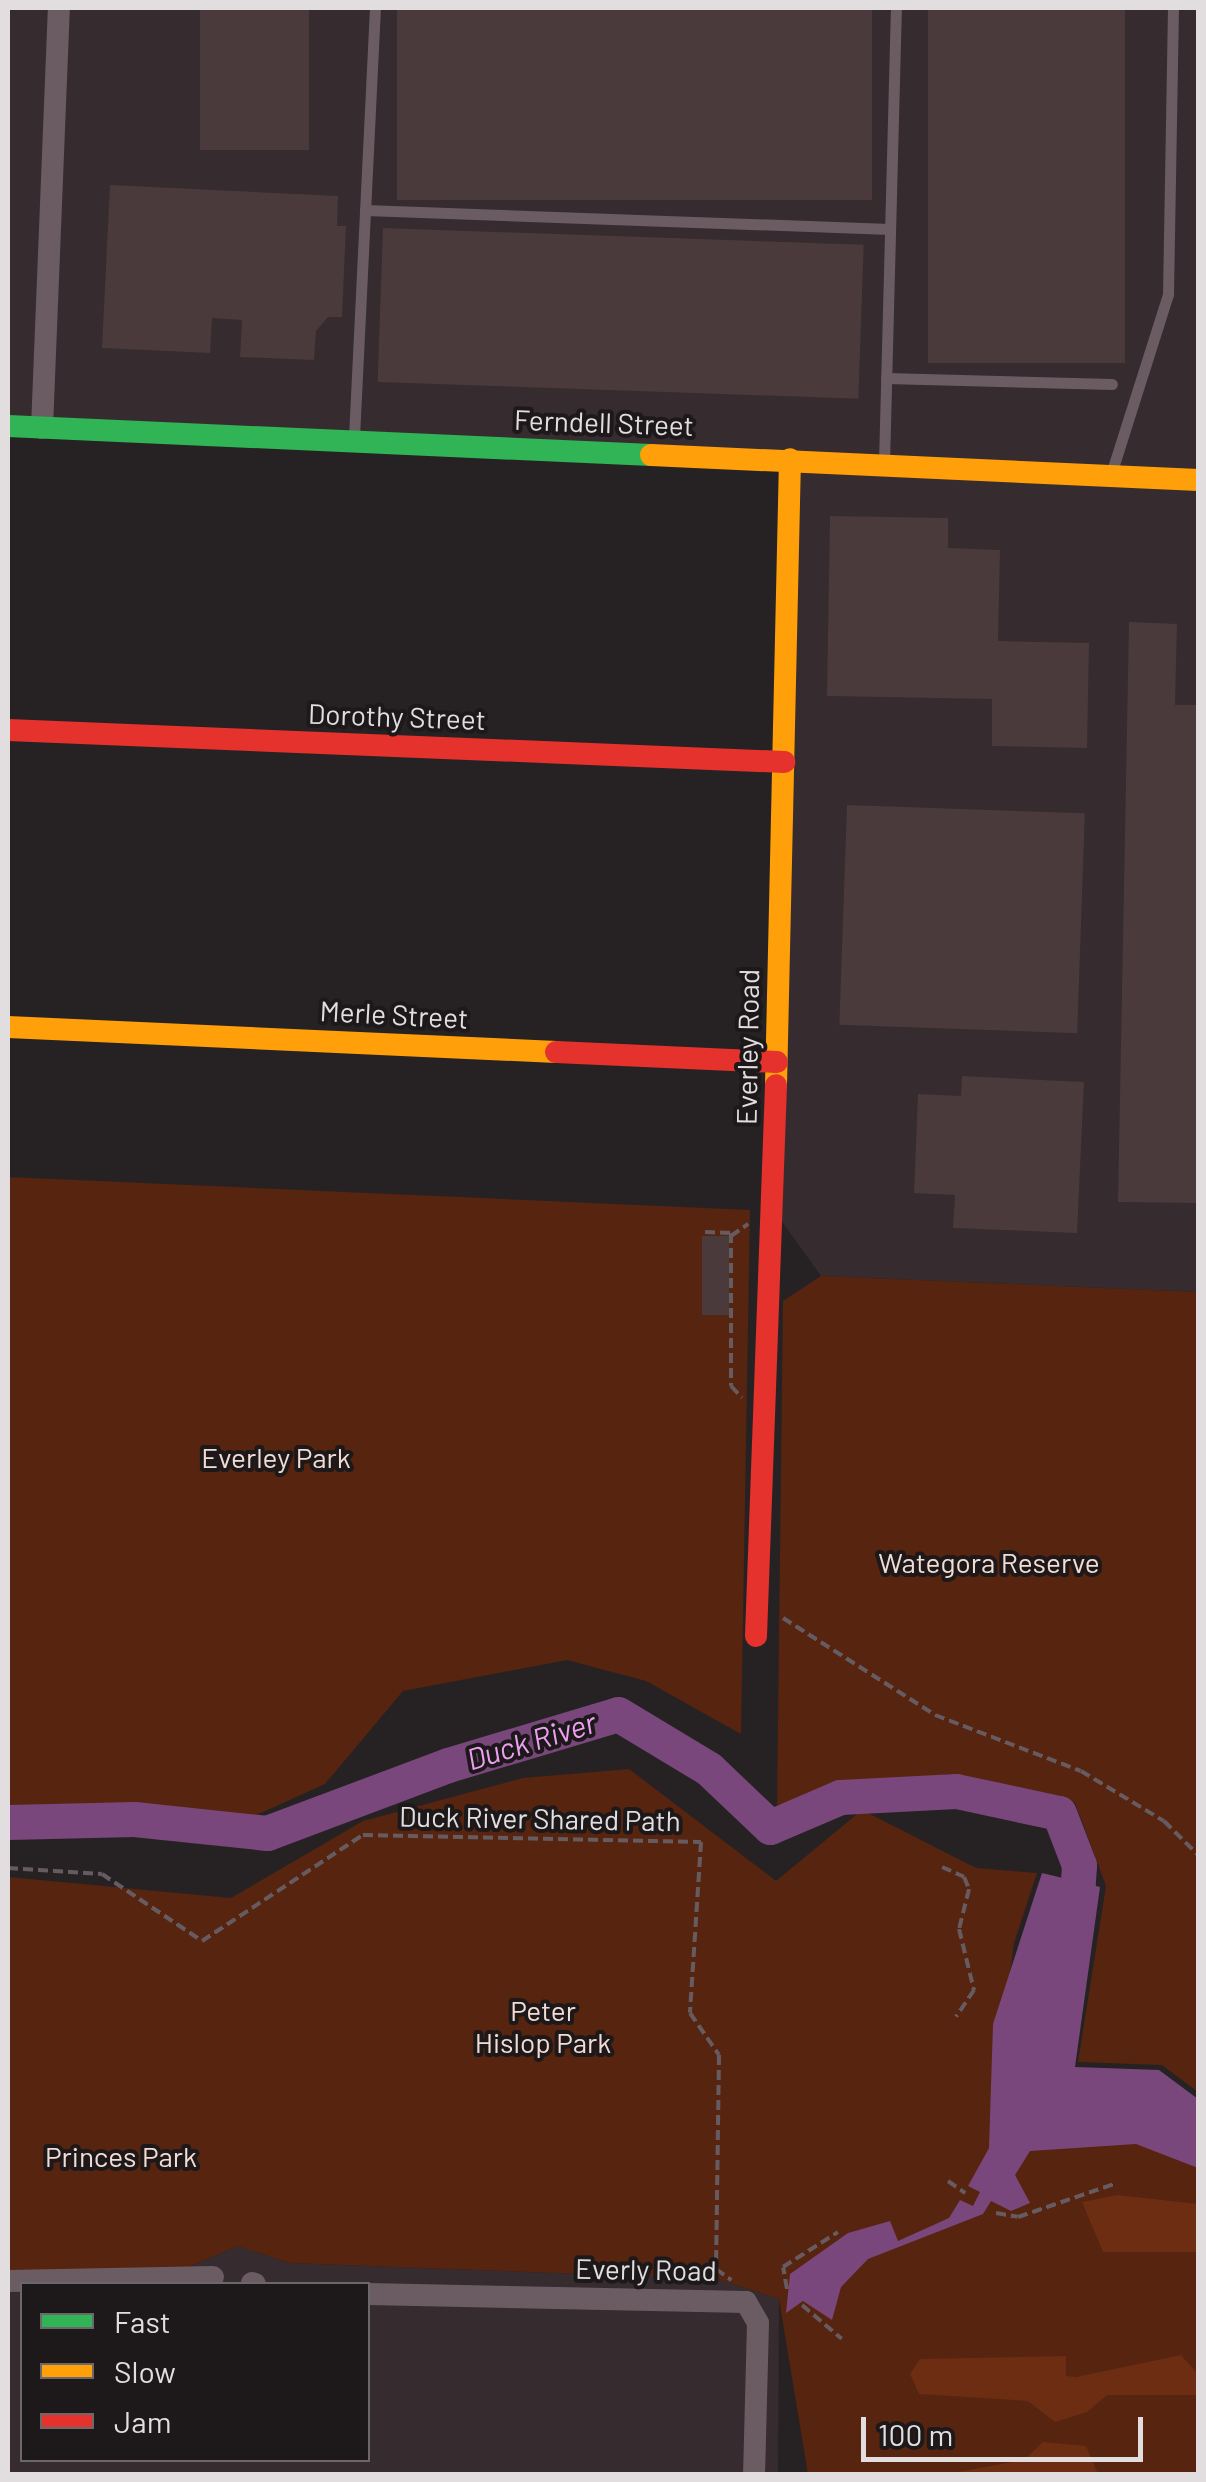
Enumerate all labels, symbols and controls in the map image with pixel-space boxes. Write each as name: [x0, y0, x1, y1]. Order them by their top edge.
street label: Ferndell Street: [514, 402, 694, 442]
street label: Dorothy Street: [308, 696, 486, 736]
street label: Everley Road: [729, 969, 765, 1125]
street label: Merle Street: [319, 993, 469, 1035]
park label: Everley Park: [201, 1440, 351, 1474]
park label: Wategora Reserve: [878, 1545, 1100, 1579]
water label: Duck River: [462, 1703, 600, 1777]
street label: Duck River Shared Path: [399, 1799, 681, 1837]
park label: Peter Hislop Park: [475, 1993, 611, 2059]
park label: Princes Park: [45, 2139, 197, 2173]
street label: Everly Road: [575, 2251, 717, 2287]
legend: [20, 2282, 370, 2462]
text: Fast: [114, 2303, 171, 2339]
text: Slow: [114, 2353, 176, 2389]
scale bar: [866, 2397, 1148, 2459]
text: Jam: [114, 2403, 171, 2439]
text: 100 m: [878, 2416, 953, 2452]

